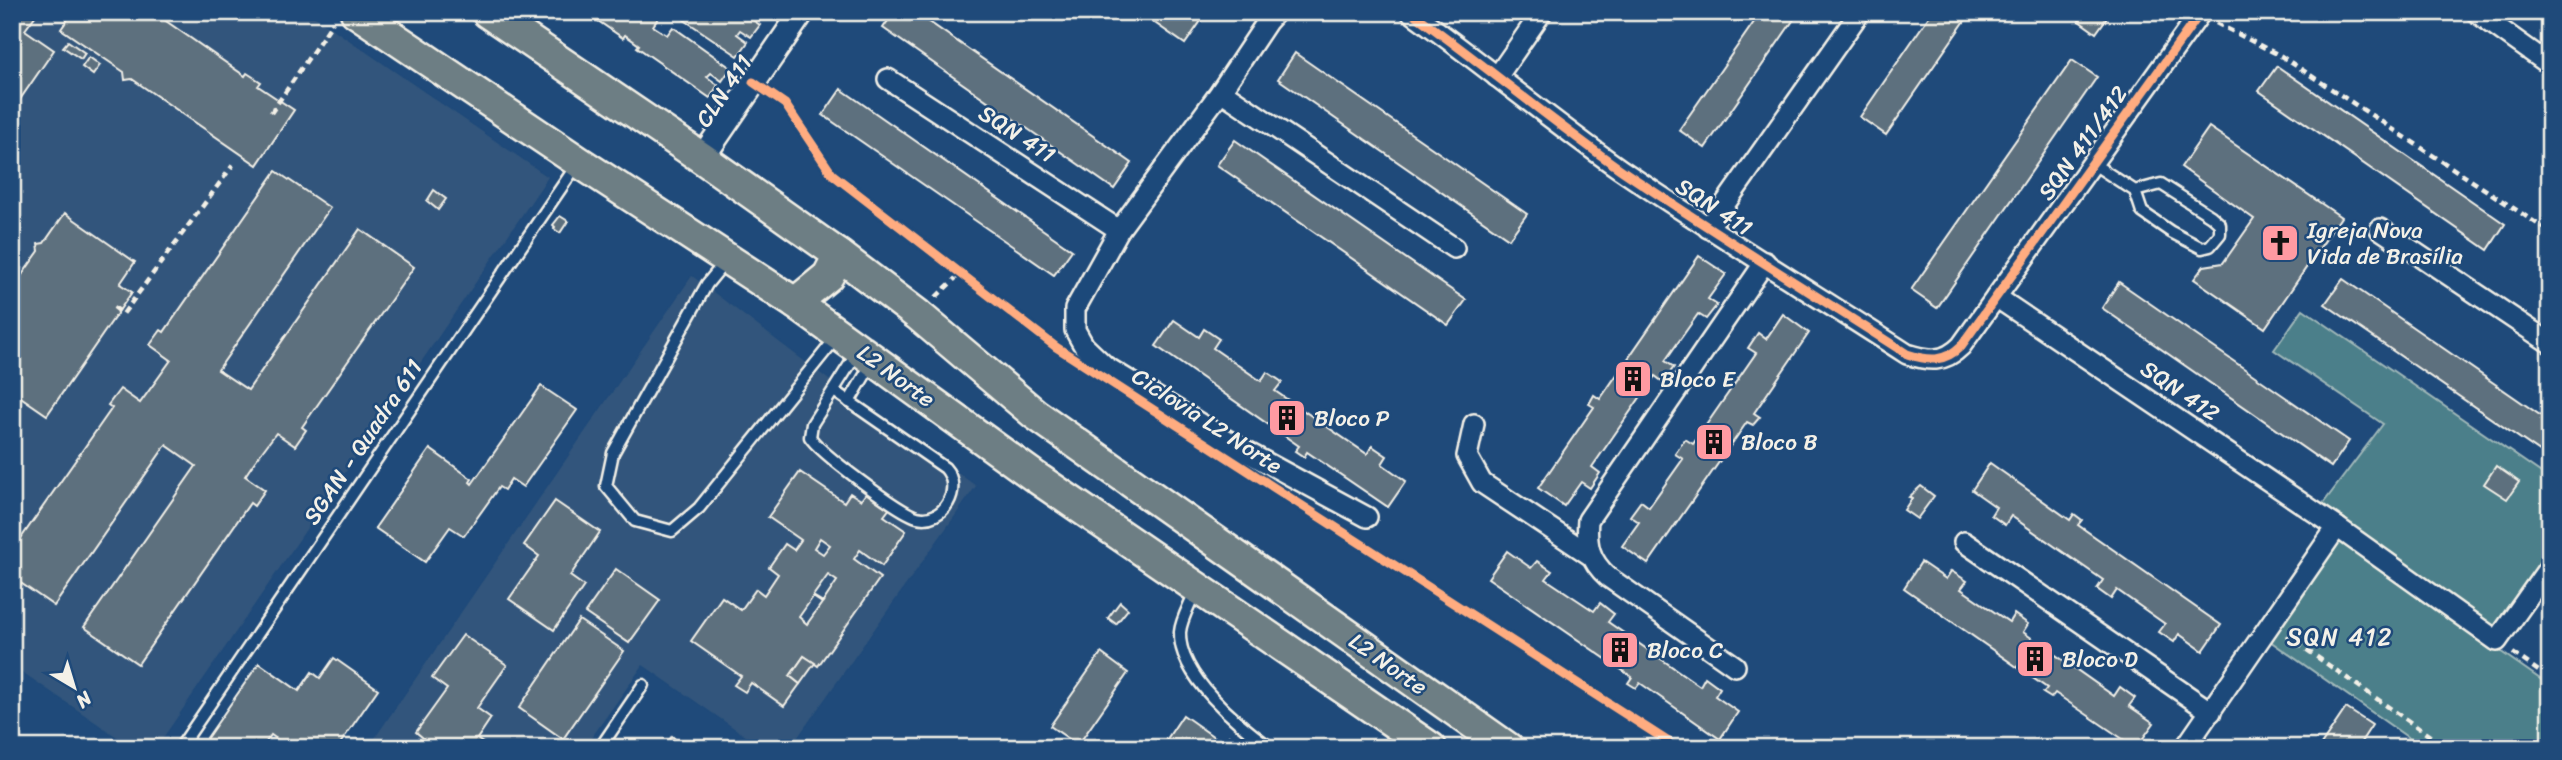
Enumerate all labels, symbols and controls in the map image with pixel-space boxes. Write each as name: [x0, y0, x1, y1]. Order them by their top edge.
street label: CLN 411: [684, 46, 764, 136]
street label: SQN 411/412: [2027, 77, 2139, 209]
street label: SQN 411: [970, 93, 1064, 175]
street label: SQN 411: [1667, 166, 1761, 248]
place label: Igreja Nova Vida de Brasília: [2306, 210, 2463, 277]
church icon: Igreja Nova Vida de Brasília: [2259, 222, 2301, 264]
street label: L2 Norte: [848, 333, 944, 419]
street label: SQN 412: [2132, 349, 2228, 433]
street label: SGAN - Quadra 611: [292, 350, 434, 534]
street label: Ciclovia L2 Norte: [1123, 357, 1291, 485]
building icon: Bloco E: [1612, 358, 1654, 400]
place label: Bloco E: [1660, 359, 1736, 400]
building icon: Bloco P: [1266, 397, 1308, 439]
place label: Bloco P: [1314, 398, 1390, 439]
building icon: Bloco B: [1693, 421, 1735, 463]
place label: Bloco B: [1741, 422, 1818, 463]
district label: SQN 412: [2287, 616, 2393, 658]
street label: L2 Norte: [1340, 622, 1436, 706]
building icon: Bloco C: [1599, 629, 1641, 671]
place label: Bloco C: [1647, 630, 1723, 671]
building icon: Bloco D: [2014, 638, 2056, 680]
place label: Bloco D: [2062, 639, 2138, 680]
north arrow: [38, 652, 108, 722]
text: N: [68, 682, 100, 718]

